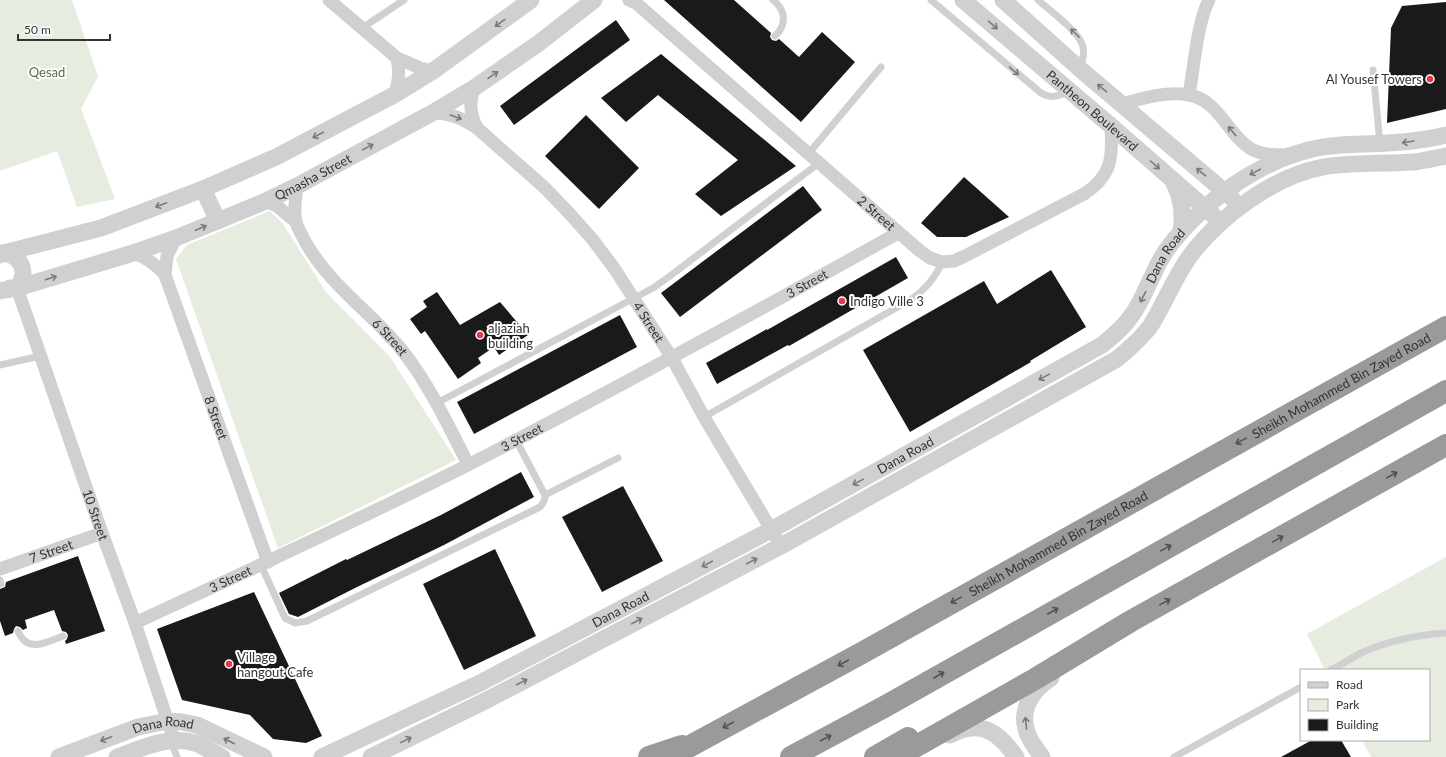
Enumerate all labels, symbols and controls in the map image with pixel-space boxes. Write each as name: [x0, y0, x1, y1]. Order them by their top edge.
scale bar: [18, 16, 110, 42]
one-way arrow: [494, 19, 505, 27]
one-way arrow: [987, 21, 998, 30]
text: 50 m: [24, 22, 51, 37]
one-way arrow: [1070, 28, 1080, 38]
park label: Qesad: [29, 64, 65, 80]
one-way arrow: [1009, 66, 1019, 75]
street label: Pantheon Boulevard: [1043, 67, 1141, 154]
one-way arrow: [487, 71, 498, 79]
place label: Al Yousef Towers: [1326, 71, 1422, 87]
marker: Al Yousef Towers: [1425, 74, 1435, 84]
one-way arrow: [1097, 83, 1108, 92]
one-way arrow: [449, 113, 461, 121]
one-way arrow: [1228, 125, 1237, 136]
one-way arrow: [312, 132, 324, 139]
one-way arrow: [1402, 138, 1415, 146]
one-way arrow: [362, 143, 374, 151]
street label: Qmasha Street: [272, 150, 354, 204]
one-way arrow: [1150, 160, 1160, 170]
one-way arrow: [1196, 167, 1207, 176]
one-way arrow: [1249, 169, 1261, 177]
street label: 2 Street: [854, 192, 899, 234]
one-way arrow: [155, 201, 167, 209]
one-way arrow: [195, 224, 207, 231]
street label: Dana Road: [1142, 225, 1188, 286]
street label: 3 Street: [783, 265, 831, 301]
one-way arrow: [44, 274, 57, 281]
one-way arrow: [1138, 291, 1146, 303]
place label: Indigo Ville 3: [850, 293, 924, 309]
marker: Indigo Ville 3: [837, 296, 847, 306]
street label: 4 Street: [630, 299, 668, 346]
street label: 6 Street: [369, 315, 411, 359]
place label: aljaziah building: [488, 320, 533, 351]
street label: Sheikh Mohammed Bin Zayed Road: [1249, 329, 1433, 442]
marker: aljaziah building: [475, 330, 485, 340]
one-way arrow: [1038, 374, 1050, 381]
street label: 8 Street: [201, 394, 231, 442]
street label: 3 Street: [498, 420, 546, 455]
street label: Dana Road: [874, 433, 936, 477]
one-way arrow: [1235, 438, 1247, 445]
one-way arrow: [1386, 471, 1398, 479]
one-way arrow: [852, 478, 864, 486]
street label: 10 Street: [79, 487, 112, 543]
street label: Sheikh Mohammed Bin Zayed Road: [966, 487, 1150, 600]
one-way arrow: [1272, 534, 1284, 542]
street label: 7 Street: [27, 536, 75, 566]
one-way arrow: [1160, 543, 1172, 551]
one-way arrow: [746, 557, 758, 564]
one-way arrow: [701, 561, 713, 569]
street label: 3 Street: [206, 562, 254, 596]
street label: Dana Road: [589, 588, 652, 631]
one-way arrow: [950, 597, 962, 604]
one-way arrow: [1159, 598, 1171, 606]
one-way arrow: [1046, 607, 1058, 615]
one-way arrow: [631, 617, 643, 625]
place label: Village hangout Cafe: [237, 649, 314, 680]
marker: Village hangout Cafe: [224, 659, 234, 669]
one-way arrow: [837, 660, 849, 668]
legend: [1300, 669, 1430, 741]
one-way arrow: [933, 671, 945, 679]
one-way arrow: [516, 677, 528, 685]
text: Road: [1336, 677, 1363, 692]
text: Park: [1336, 697, 1360, 712]
street label: Dana Road: [130, 713, 195, 736]
one-way arrow: [1022, 717, 1029, 730]
text: Building: [1336, 717, 1379, 732]
one-way arrow: [722, 722, 734, 730]
one-way arrow: [820, 734, 832, 742]
one-way arrow: [100, 736, 112, 744]
one-way arrow: [223, 736, 235, 744]
one-way arrow: [400, 736, 412, 743]

